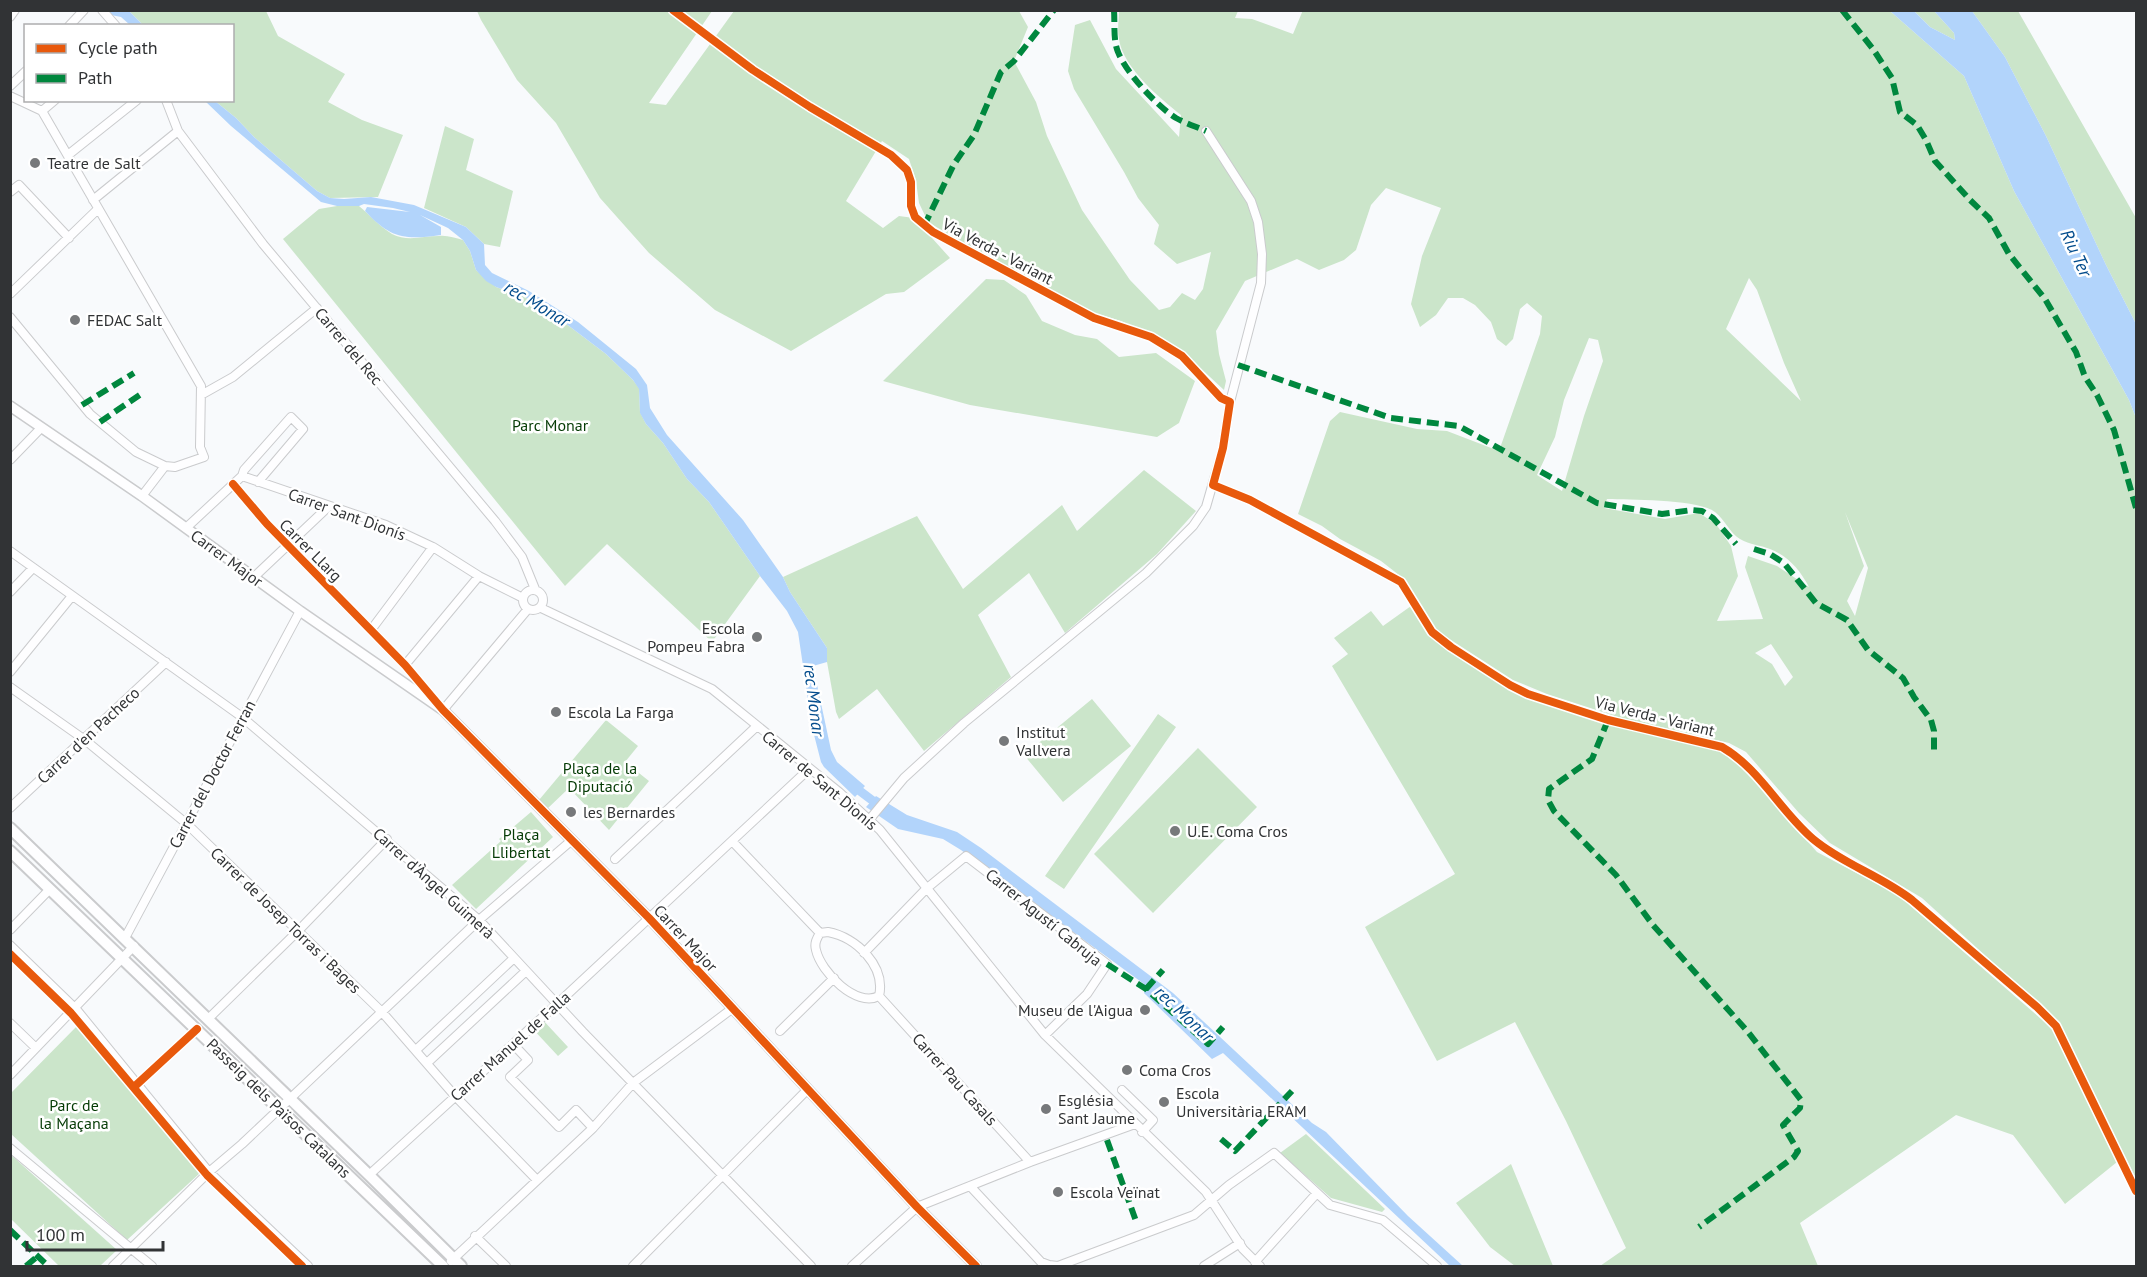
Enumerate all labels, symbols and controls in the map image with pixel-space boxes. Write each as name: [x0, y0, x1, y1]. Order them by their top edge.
legend: [24, 24, 234, 102]
text: Cycle path: [78, 36, 158, 59]
text: Path: [78, 66, 112, 89]
place label: Teatre de Salt: [47, 153, 141, 173]
marker: Teatre de Salt: [28, 156, 42, 170]
street label: Via Verda - Variant: [938, 213, 1057, 289]
water label: Riu Ter: [2055, 225, 2098, 281]
water label: rec Monar: [500, 275, 575, 333]
street label: Carrer del Rec: [311, 303, 387, 389]
place label: FEDAC Salt: [87, 310, 163, 330]
marker: FEDAC Salt: [68, 313, 82, 327]
park label: Parc Monar: [512, 415, 589, 435]
street label: Carrer Sant Dionís: [286, 483, 409, 545]
street label: Carrer Llarg: [275, 514, 347, 586]
street label: Carrer Major: [187, 525, 267, 591]
place label: Escola Pompeu Fabra: [647, 618, 745, 656]
marker: Escola Pompeu Fabra: [750, 630, 764, 644]
water label: rec Monar: [799, 662, 830, 738]
street label: Carrer d'en Pacheco: [33, 682, 143, 788]
street label: Via Verda - Variant: [1592, 691, 1718, 741]
street label: Carrer del Doctor Ferran: [164, 696, 260, 852]
place label: Escola La Farga: [568, 702, 674, 722]
marker: Escola La Farga: [549, 705, 563, 719]
place label: Institut Vallvera: [1015, 722, 1071, 760]
street label: Carrer de Sant Dionís: [758, 726, 882, 834]
marker: Institut Vallvera: [997, 734, 1011, 748]
park label: Plaça de la Diputació: [563, 758, 637, 796]
place label: les Bernardes: [583, 802, 676, 822]
marker: les Bernardes: [564, 805, 578, 819]
place label: U.E. Coma Cros: [1187, 821, 1288, 841]
street label: Carrer d'Àngel Guimerà: [369, 823, 499, 943]
park label: Plaça Llibertat: [492, 824, 551, 862]
marker: U.E. Coma Cros: [1168, 824, 1182, 838]
street label: Carrer de Josep Torras i Bages: [207, 843, 366, 997]
street label: Carrer Agustí Cabruja: [982, 864, 1106, 970]
street label: Carrer Major: [650, 900, 722, 976]
water label: rec Monar: [1150, 980, 1220, 1048]
street label: Carrer Manuel de Falla: [446, 987, 574, 1105]
place label: Museu de l'Aigua: [1018, 1000, 1133, 1020]
marker: Museu de l'Aigua: [1138, 1003, 1152, 1017]
street label: Carrer Pau Casals: [908, 1029, 1002, 1130]
street label: Passeig dels Països Catalans: [203, 1034, 355, 1182]
place label: Coma Cros: [1139, 1060, 1211, 1080]
marker: Coma Cros: [1120, 1063, 1134, 1077]
place label: Escola Universitària ERAM: [1176, 1083, 1307, 1121]
place label: Església Sant Jaume: [1058, 1090, 1135, 1128]
park label: Parc de la Maçana: [39, 1095, 109, 1133]
marker: Escola Universitària ERAM: [1157, 1095, 1171, 1109]
marker: Església Sant Jaume: [1039, 1102, 1053, 1116]
place label: Escola Veïnat: [1070, 1182, 1160, 1202]
marker: Escola Veïnat: [1051, 1185, 1065, 1199]
scale bar: [27, 1214, 164, 1252]
text: 100 m: [36, 1223, 85, 1246]

